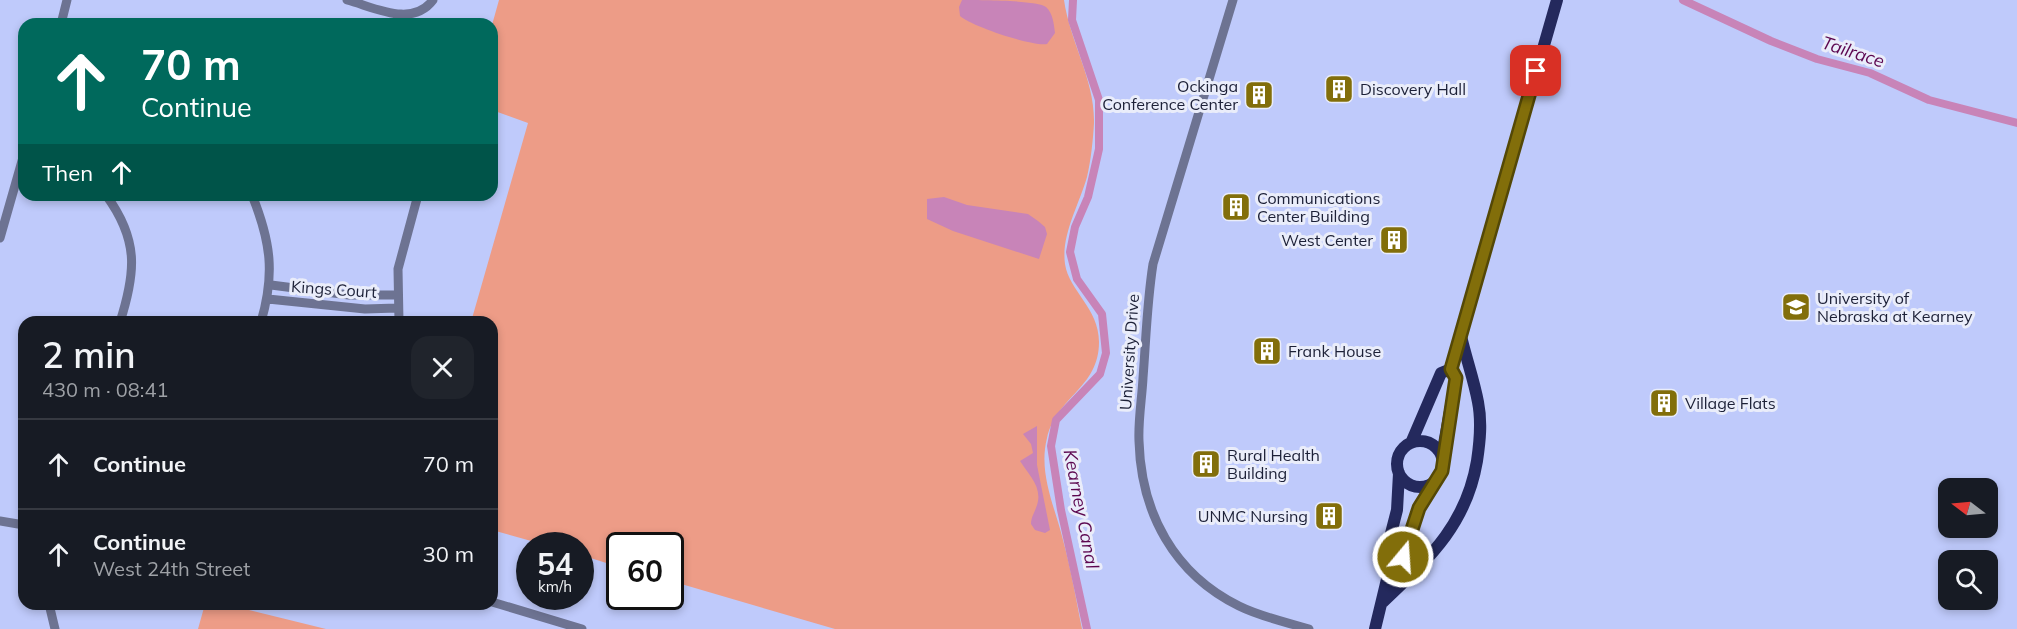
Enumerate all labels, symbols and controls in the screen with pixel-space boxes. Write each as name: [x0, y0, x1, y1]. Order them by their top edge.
water label: Tailrace: [1819, 31, 1888, 73]
text: 70 m: [141, 38, 241, 91]
icon: ahead: [42, 42, 120, 120]
pin: [1510, 45, 1561, 96]
icon: arrive: [1519, 54, 1552, 87]
building icon: Discovery Hall: [1323, 73, 1355, 105]
place label: Ockinga Conference Center: [1102, 76, 1238, 114]
building icon: Ockinga Conference Center: [1243, 79, 1275, 111]
place label: Discovery Hall: [1360, 79, 1466, 99]
text: Continue: [141, 90, 252, 124]
icon: ahead: [105, 156, 138, 189]
text: Then: [42, 159, 93, 187]
place label: Communications Center Building: [1257, 188, 1380, 226]
building icon: Communications Center Building: [1220, 191, 1252, 223]
building icon: West Center: [1378, 224, 1410, 256]
place label: West Center: [1281, 230, 1373, 250]
street label: Kings Court: [291, 276, 378, 302]
place label: University of Nebraska at Kearney: [1817, 288, 1973, 326]
school or university icon: University of Nebraska at Kearney: [1780, 291, 1812, 323]
street label: University Drive: [1115, 293, 1143, 411]
text: 2 min: [42, 332, 136, 377]
building icon: Frank House: [1251, 335, 1283, 367]
button: close: [411, 336, 474, 399]
place label: Frank House: [1288, 341, 1381, 361]
text: 430 m · 08:41: [42, 377, 168, 402]
building icon: Village Flats: [1648, 387, 1680, 419]
place label: Village Flats: [1685, 393, 1776, 413]
place label: Rural Health Building: [1227, 445, 1320, 483]
water label: Kearney Canal: [1059, 447, 1104, 571]
icon: ahead: [42, 448, 75, 481]
building icon: Rural Health Building: [1190, 448, 1222, 480]
text: Continue: [93, 450, 186, 478]
text: 70 m: [423, 450, 474, 478]
north arrow: [1938, 478, 1998, 538]
map controls: [1938, 478, 1998, 610]
building icon: UNMC Nursing: [1313, 500, 1345, 532]
place label: UNMC Nursing: [1198, 506, 1308, 526]
position arrow: [1371, 525, 1435, 589]
text: Continue: [93, 528, 186, 556]
speed limit sign: 60: [606, 532, 684, 610]
icon: ahead: [42, 538, 75, 571]
text: 30 m: [423, 540, 474, 568]
text: 54: [537, 545, 573, 583]
button: search: [1938, 550, 1998, 610]
text: West 24th Street: [93, 556, 250, 581]
text: km/h: [538, 577, 572, 596]

